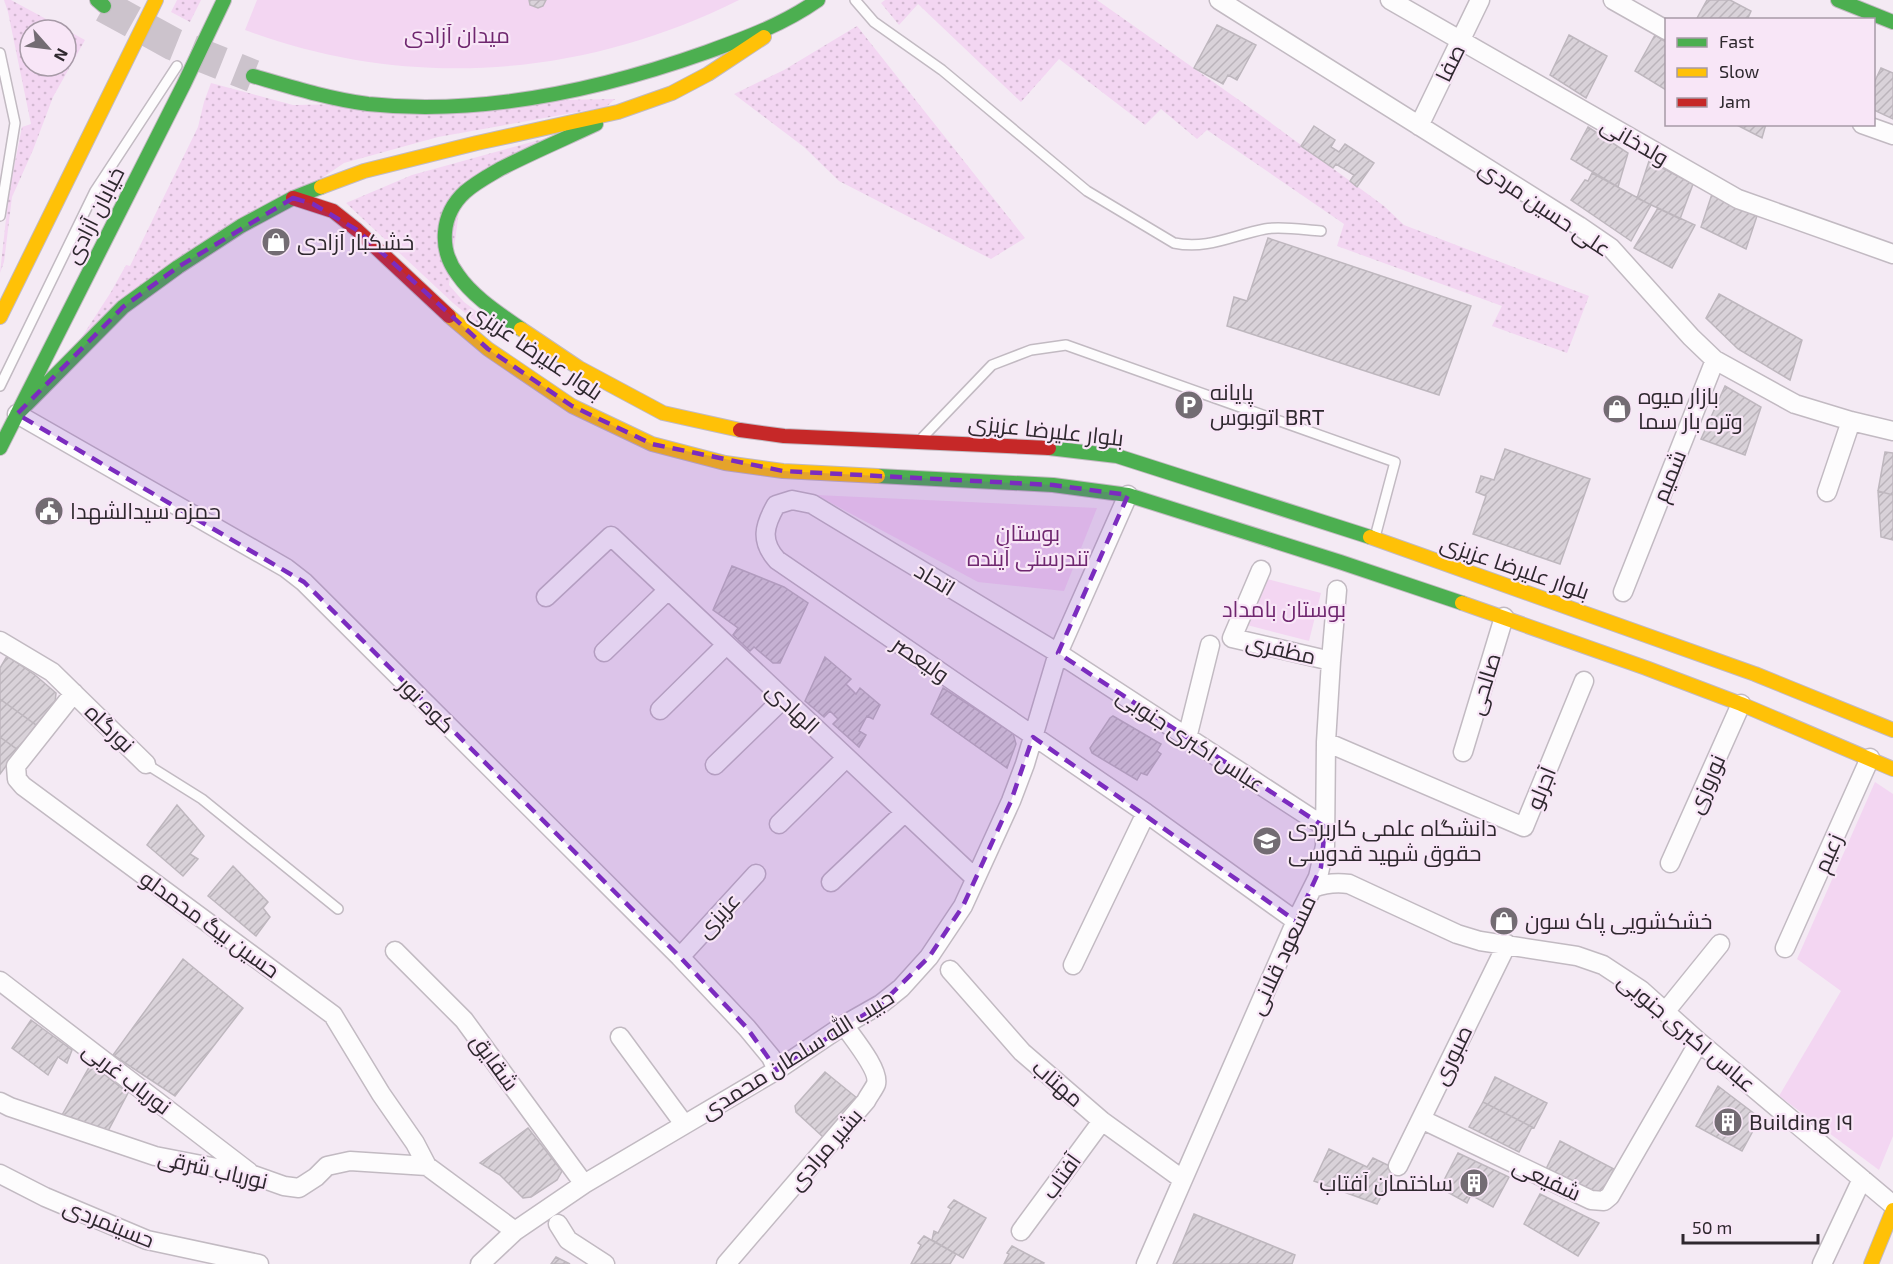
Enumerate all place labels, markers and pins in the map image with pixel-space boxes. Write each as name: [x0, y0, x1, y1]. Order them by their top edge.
shop icon: خشکبار آزادی: [260, 226, 292, 258]
place label: خشکبار آزادی: [297, 228, 414, 255]
place label: پایانه اتوبوس BRT: [1210, 378, 1325, 431]
place label: بازار میوه وتره بار سما: [1638, 382, 1743, 434]
parking icon: پایانه اتوبوس BRT: [1173, 389, 1205, 421]
shop icon: بازار میوه وتره بار سما: [1601, 393, 1633, 425]
public building icon: حمزه سیدالشهدا: [33, 495, 65, 527]
place label: حمزه سیدالشهدا: [70, 497, 221, 525]
place label: دانشگاه علمی کاربردی حقوق شهید قدوسی: [1288, 814, 1497, 867]
school or university icon: دانشگاه علمی کاربردی حقوق شهید قدوسی: [1251, 825, 1283, 857]
shop icon: خشکشویی پاک سون: [1488, 905, 1520, 937]
place label: خشکشویی پاک سون: [1525, 907, 1713, 936]
building icon: Building ۱۹: [1712, 1106, 1744, 1138]
place label: Building ۱۹: [1749, 1108, 1853, 1134]
building icon: ساختمان آفتاب: [1458, 1167, 1490, 1199]
place label: ساختمان آفتاب: [1319, 1169, 1453, 1196]

